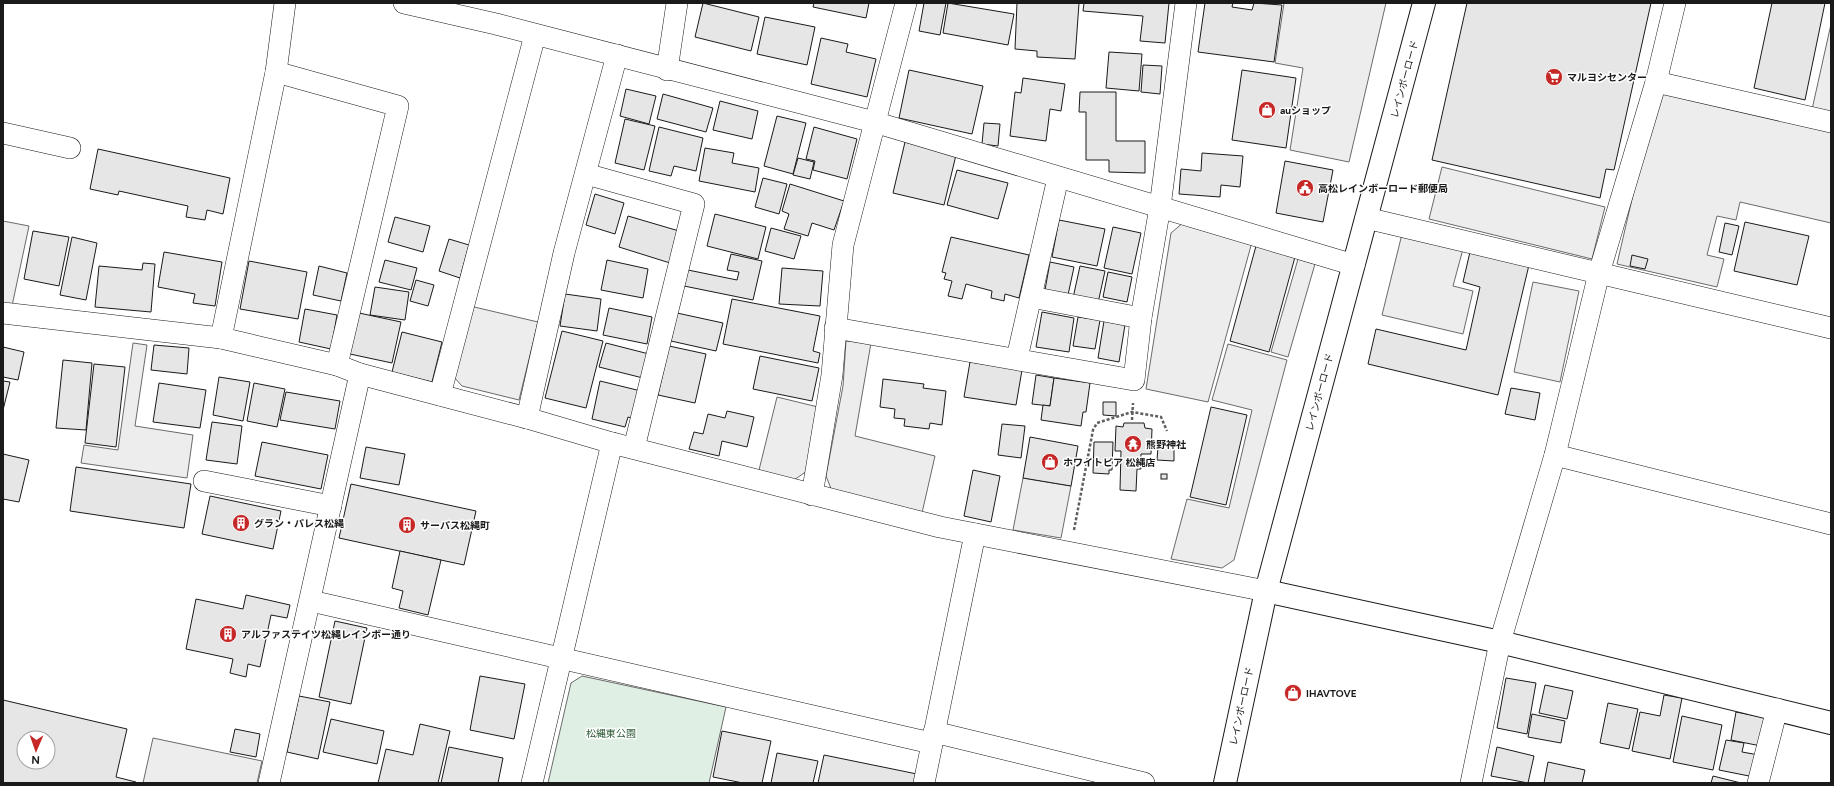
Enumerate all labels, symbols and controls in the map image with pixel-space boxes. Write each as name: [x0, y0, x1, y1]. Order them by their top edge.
street label: レインボーロード: [1388, 39, 1421, 119]
supermarket icon: マルヨシセンター: [1544, 67, 1564, 87]
place label: マルヨシセンター: [1567, 71, 1647, 84]
shop icon: auショップ: [1257, 100, 1277, 120]
place label: auショップ: [1280, 104, 1331, 117]
public building icon: 高松レインボーロード郵便局: [1295, 178, 1315, 198]
place label: 高松レインボーロード郵便局: [1318, 182, 1448, 195]
street label: レインボーロード: [1303, 352, 1336, 432]
temple icon: 熊野神社: [1123, 434, 1143, 454]
place label: 熊野神社: [1146, 438, 1187, 451]
shop icon: ホワイトピア 松縄店: [1040, 452, 1060, 472]
place label: ホワイトピア 松縄店: [1063, 456, 1155, 469]
building icon: グラン・パレス松縄: [231, 513, 251, 533]
building icon: サーパス松縄町: [397, 515, 417, 535]
place label: グラン・パレス松縄: [254, 517, 344, 530]
place label: サーパス松縄町: [420, 519, 490, 532]
building icon: アルファステイツ松縄レインボー通り: [218, 624, 238, 644]
place label: アルファステイツ松縄レインボー通り: [241, 628, 411, 641]
street label: レインボーロード: [1227, 666, 1256, 747]
shop icon: IHAVTOVE: [1283, 683, 1303, 703]
place label: IHAVTOVE: [1306, 687, 1357, 700]
park label: 松縄東公園: [586, 727, 636, 740]
north arrow: [16, 730, 56, 770]
text: N: [31, 753, 40, 766]

